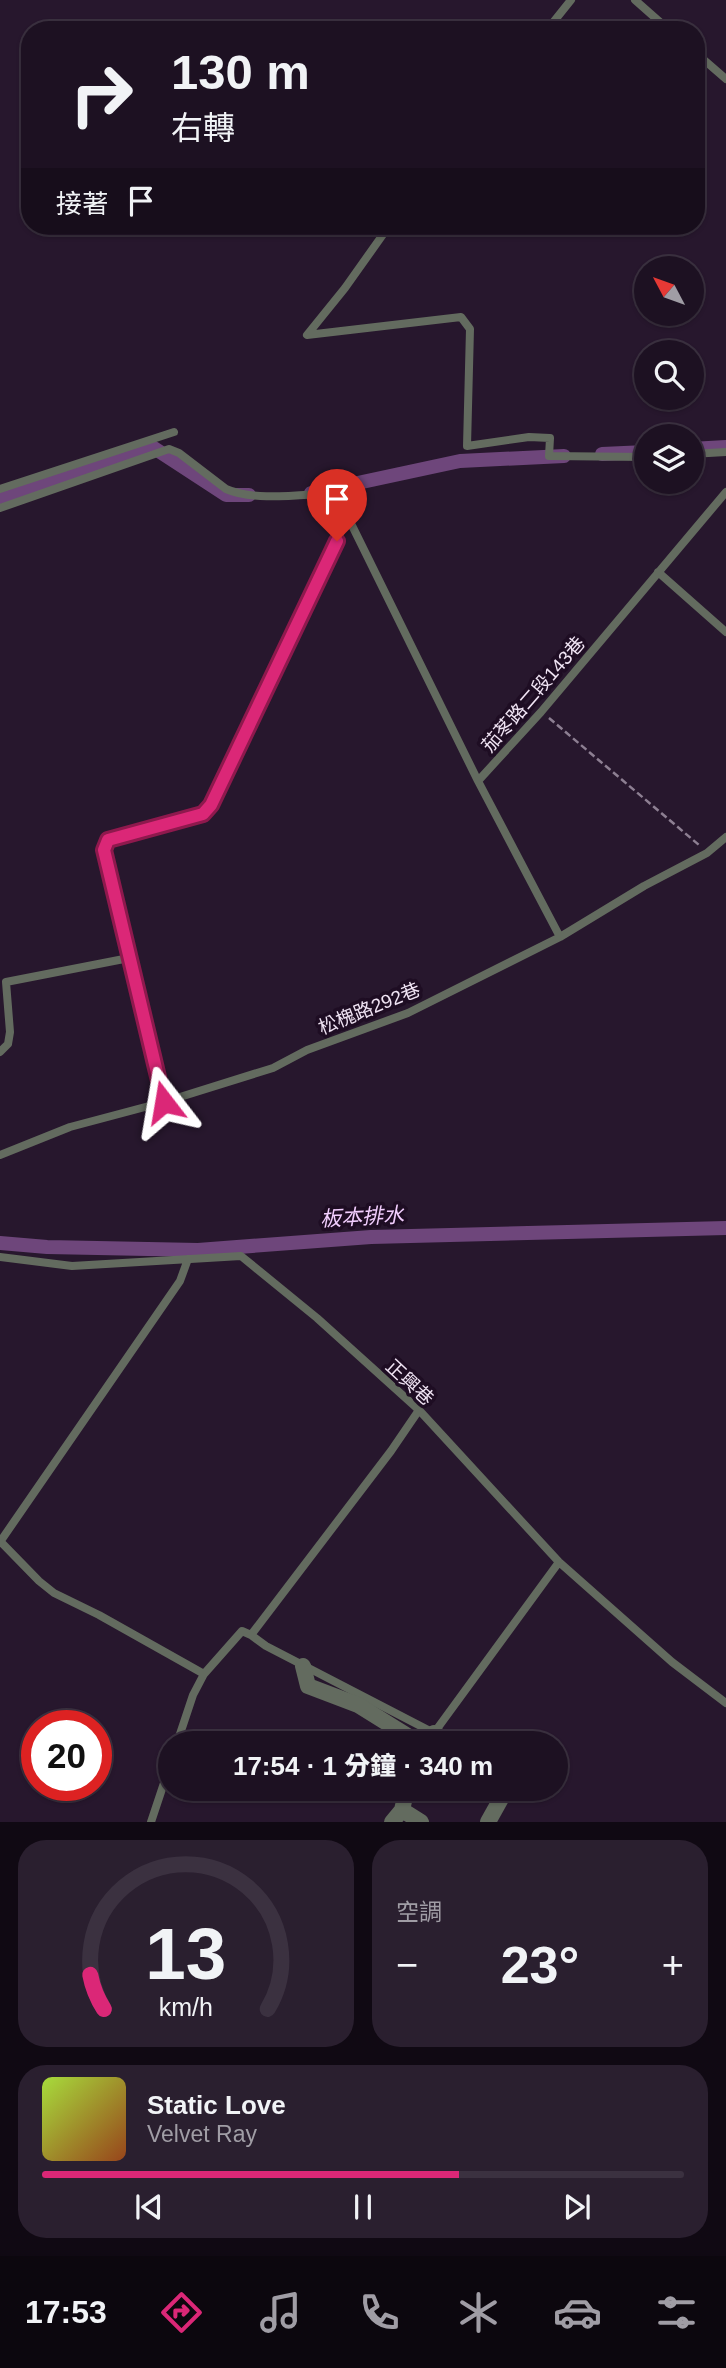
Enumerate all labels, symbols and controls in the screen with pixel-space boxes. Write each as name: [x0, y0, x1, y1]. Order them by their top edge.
text: 130 m: [171, 45, 310, 99]
icon: right: [56, 49, 147, 140]
text: 右轉: [171, 110, 235, 146]
icon: arrive: [122, 182, 160, 220]
text: 接著: [56, 189, 108, 219]
north arrow: [634, 256, 704, 326]
map controls: [634, 256, 704, 494]
button: search: [634, 340, 704, 410]
button: layers: [634, 424, 704, 494]
pin: [307, 469, 367, 541]
icon: arrive: [318, 480, 356, 518]
street label: 茄苳路二段143巷: [478, 632, 589, 756]
street label: 松槐路292巷: [315, 979, 423, 1038]
position arrow: [127, 1065, 201, 1139]
water label: 板本排水: [319, 1203, 406, 1230]
street label: 正興巷: [382, 1355, 438, 1409]
speed limit sign: 20: [21, 1710, 112, 1801]
text: 17:54 · 1 分鐘 · 340 m: [233, 1751, 493, 1781]
text: 空調: [396, 1899, 442, 1925]
text: 13: [146, 1914, 226, 1995]
text: 23°: [501, 1936, 579, 1994]
text: −: [396, 1944, 418, 1986]
text: +: [662, 1944, 684, 1986]
text: km/h: [159, 1993, 213, 2021]
text: Static Love: [147, 2090, 286, 2120]
text: Velvet Ray: [147, 2121, 257, 2147]
icon: previous: [130, 2188, 168, 2226]
icon: pause: [344, 2188, 382, 2226]
icon: next: [558, 2188, 596, 2226]
icon: directions: [157, 2288, 206, 2337]
icon: music: [256, 2288, 305, 2337]
icon: phone: [355, 2288, 404, 2337]
icon: climate: [454, 2288, 503, 2337]
icon: car: [553, 2288, 602, 2337]
icon: filters: [652, 2288, 701, 2337]
text: 17:53: [25, 2294, 107, 2330]

